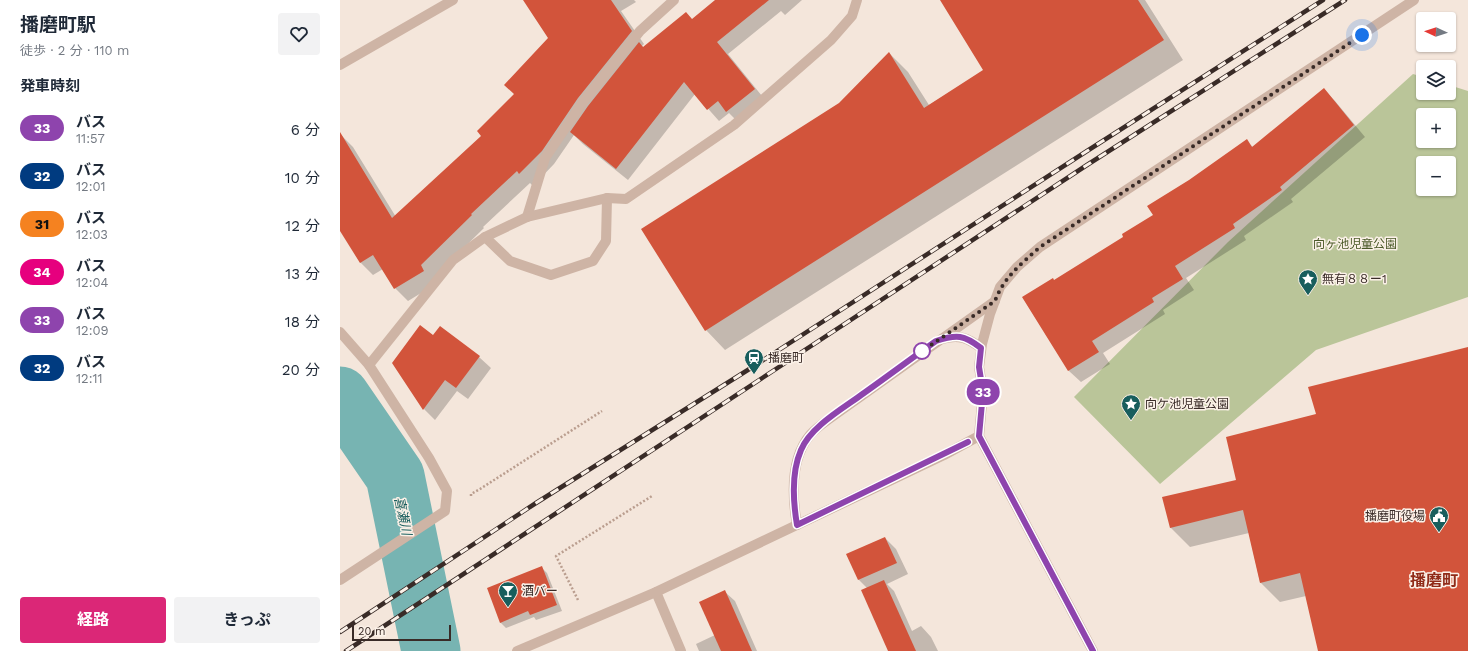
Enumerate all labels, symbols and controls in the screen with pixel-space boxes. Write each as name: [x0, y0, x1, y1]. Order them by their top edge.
north arrow: [1416, 12, 1456, 52]
map controls: [1416, 12, 1456, 196]
text: 播磨町駅: [20, 13, 96, 36]
button: heart: [278, 13, 320, 55]
your location: [1352, 25, 1372, 45]
text: 徒歩 · 2 分 · 110 m: [20, 43, 129, 58]
button: layers: [1416, 60, 1456, 100]
text: 発車時刻: [20, 77, 80, 95]
button: +: [1416, 108, 1456, 148]
text: バス: [76, 113, 106, 131]
text: 33: [34, 120, 50, 136]
text: 6 分: [291, 121, 320, 139]
text: 11:57: [76, 131, 105, 146]
button: −: [1416, 156, 1456, 196]
text: バス: [76, 161, 106, 179]
text: 32: [34, 168, 50, 184]
text: 10 分: [285, 169, 320, 187]
text: 12:01: [76, 179, 106, 194]
text: バス: [76, 209, 106, 227]
text: 31: [35, 216, 49, 232]
text: 12 分: [285, 217, 320, 235]
text: 12:03: [76, 227, 108, 242]
park label: 向ヶ池児童公園: [1313, 237, 1397, 251]
text: バス: [76, 257, 106, 275]
text: 34: [33, 264, 51, 280]
text: 13 分: [285, 265, 320, 283]
place icon: 無有８８ー1: [1297, 268, 1319, 296]
place label: 無有８８ー1: [1322, 272, 1387, 286]
text: 12:04: [76, 275, 109, 290]
text: バス: [76, 305, 106, 323]
text: 33: [34, 312, 50, 328]
text: 18 分: [285, 313, 320, 331]
text: 12:09: [76, 323, 109, 338]
unlabelled marker: [913, 342, 931, 360]
station icon: 播磨町: [743, 347, 765, 375]
place label: 播磨町: [768, 351, 804, 365]
text: バス: [76, 353, 106, 371]
text: 32: [34, 360, 50, 376]
text: 20 分: [282, 361, 320, 379]
text: 12:11: [76, 371, 103, 386]
line badge: 33: [965, 379, 1001, 405]
text: 33: [975, 384, 991, 400]
place icon: 向ケ池児童公園: [1120, 393, 1142, 421]
place label: 向ケ池児童公園: [1145, 397, 1229, 411]
water label: 喜瀬川: [392, 495, 415, 539]
public building icon: 播磨町役場: [1428, 505, 1450, 533]
place label: 播磨町役場: [1365, 509, 1425, 523]
district label: 播磨町: [1410, 571, 1458, 590]
bar icon: 酒バー: [497, 580, 519, 608]
place label: 酒バー: [522, 584, 558, 598]
button: 経路: [20, 597, 166, 643]
button: きっぷ: [174, 597, 320, 643]
scale bar: [352, 623, 451, 642]
text: 20 m: [358, 625, 386, 638]

